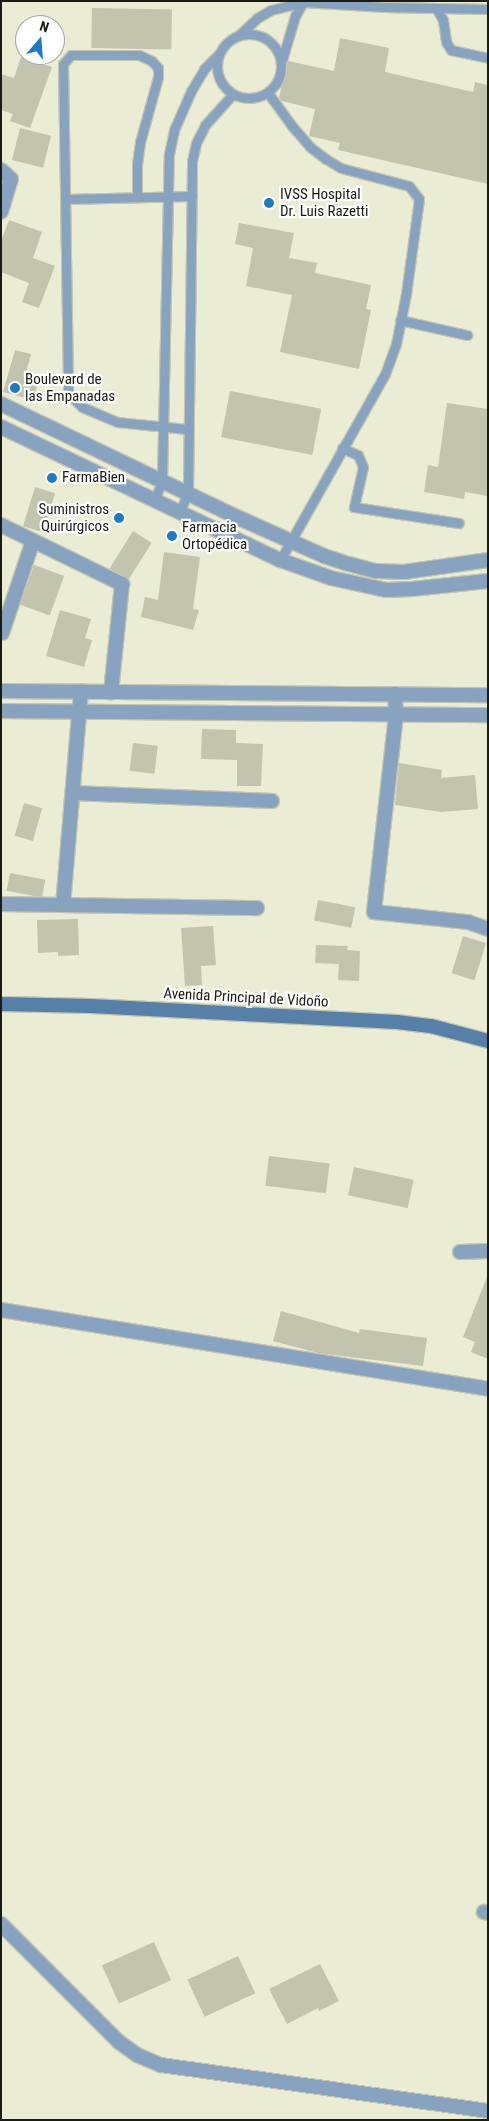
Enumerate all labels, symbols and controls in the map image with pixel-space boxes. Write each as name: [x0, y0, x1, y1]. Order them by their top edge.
north arrow: [15, 15, 65, 65]
text: N: [38, 18, 51, 36]
place label: IVSS Hospital Dr. Luis Razetti: [280, 185, 368, 220]
marker: IVSS Hospital Dr. Luis Razetti: [262, 196, 276, 210]
place label: Boulevard de las Empanadas: [25, 370, 115, 405]
marker: Boulevard de las Empanadas: [9, 382, 21, 394]
place label: FarmaBien: [62, 469, 125, 487]
marker: FarmaBien: [46, 472, 58, 484]
place label: Suministros Quirúrgicos: [38, 500, 109, 535]
marker: Suministros Quirúrgicos: [113, 512, 125, 524]
place label: Farmacia Ortopédica: [182, 518, 247, 553]
marker: Farmacia Ortopédica: [166, 530, 178, 542]
street label: Avenida Principal de Vidoño: [163, 985, 329, 1011]

